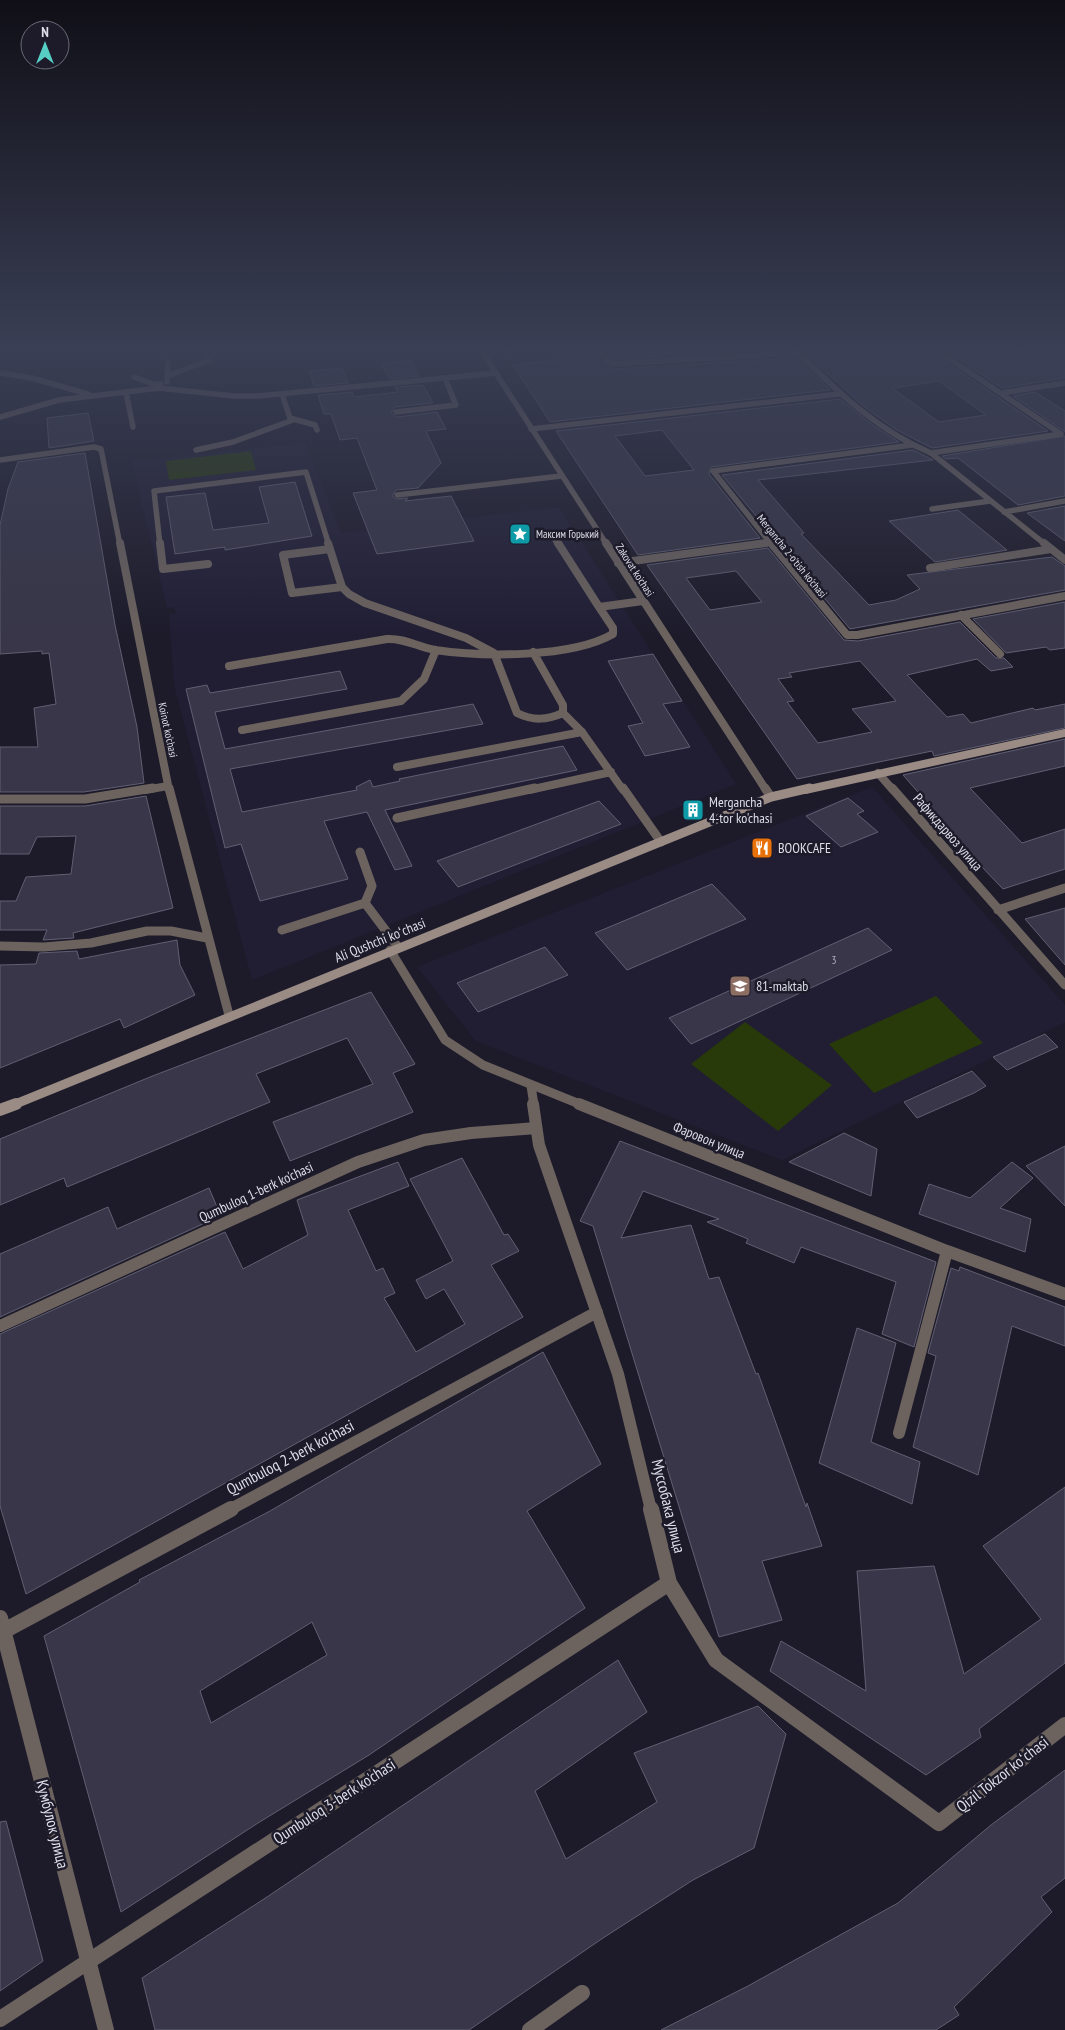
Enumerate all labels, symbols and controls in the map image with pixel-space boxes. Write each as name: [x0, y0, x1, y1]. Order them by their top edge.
north arrow: [20, 20, 70, 70]
text: N: [41, 23, 49, 41]
street label: Mergancha 2-o'tish ko'chasi: [754, 511, 830, 601]
place icon: Максим Горький: [508, 522, 532, 546]
place label: Максим Горький: [536, 527, 599, 541]
street label: Zakovat ko'chasi: [613, 541, 657, 599]
street label: Koinot ko'chasi: [155, 701, 181, 759]
street label: Рафикдарвоз улица: [909, 789, 987, 875]
place label: Mergancha 4-tor ko'chasi: [709, 793, 773, 827]
building icon: Mergancha 4-tor ko'chasi: [681, 798, 705, 822]
restaurant icon: BOOKCAFE: [750, 836, 774, 860]
place label: BOOKCAFE: [778, 839, 831, 857]
street label: Ali Qushchi koʻchasi: [332, 914, 428, 966]
house number: 3: [832, 953, 837, 967]
school or university icon: 81-maktab: [728, 974, 752, 998]
place label: 81-maktab: [756, 977, 808, 995]
street label: Фаровон улица: [670, 1117, 748, 1163]
street label: Qumbuloq 1-berk ko'chasi: [196, 1158, 316, 1226]
street label: Qumbuloq 2-berk ko'chasi: [223, 1415, 357, 1499]
street label: Муссобака улица: [648, 1457, 690, 1555]
street label: Qizil Tokzor koʻchasi: [952, 1732, 1052, 1816]
street label: Qumbuloq 3-berk ko'chasi: [269, 1754, 399, 1848]
street label: Кумбулок улица: [32, 1778, 74, 1870]

